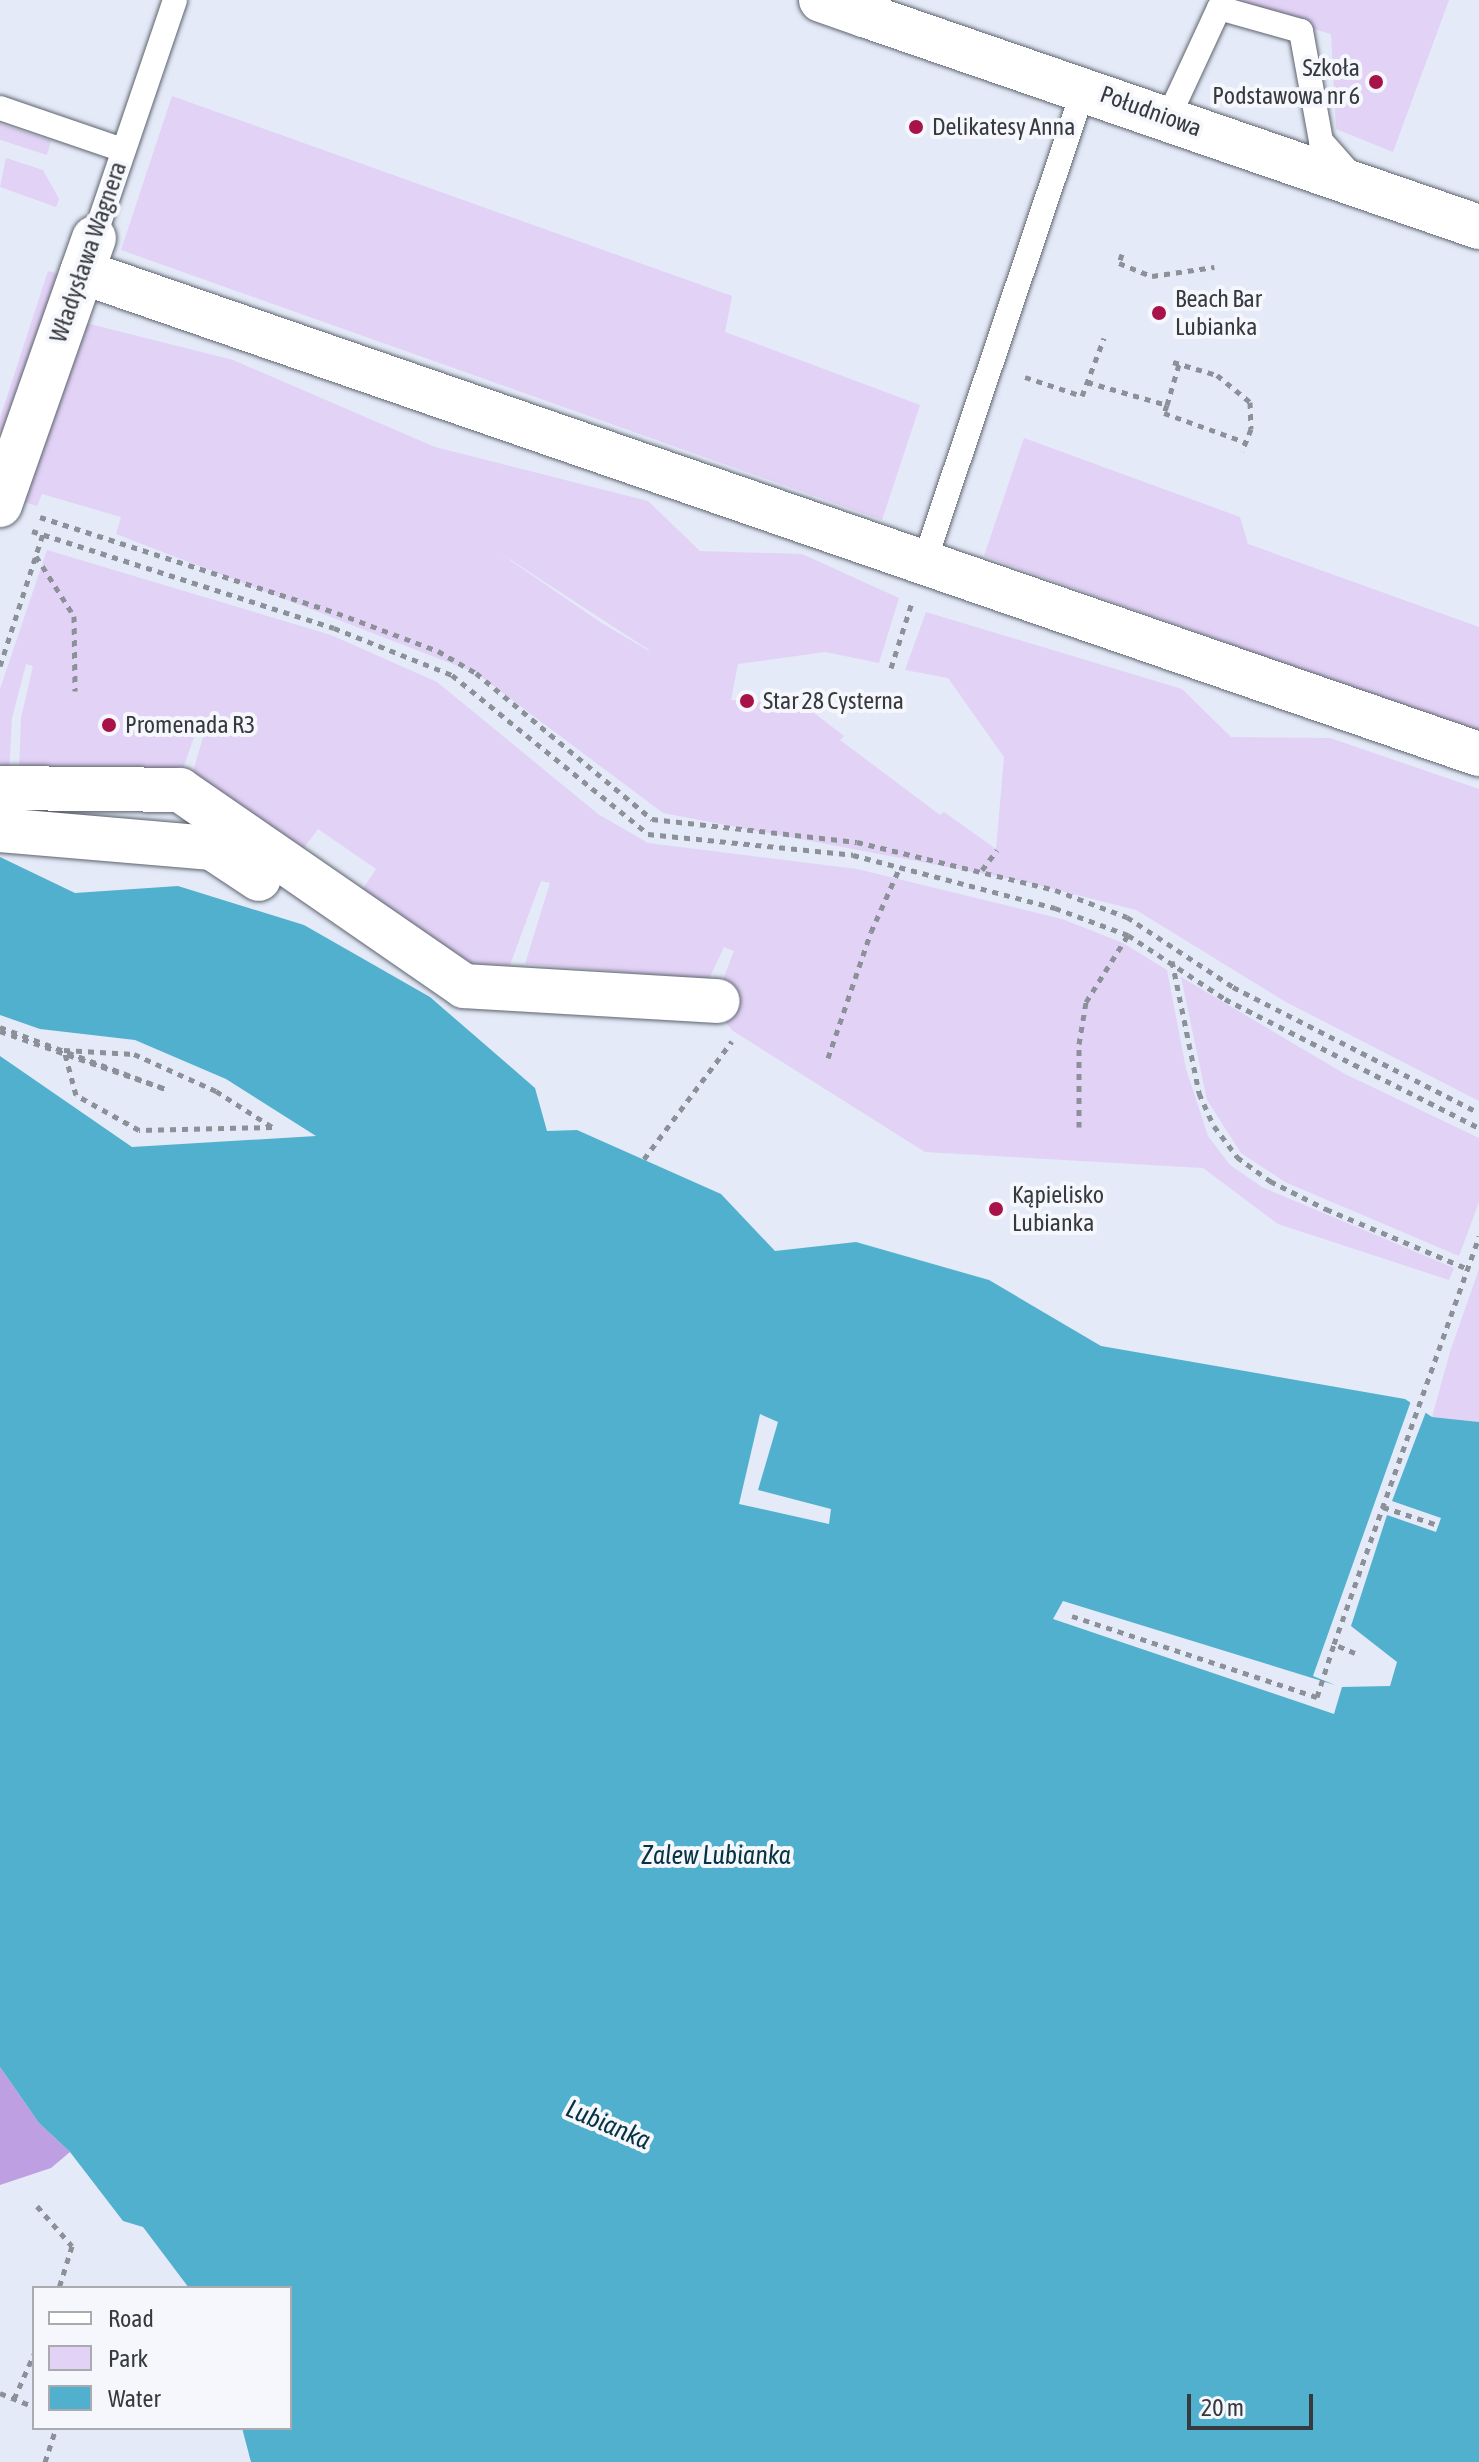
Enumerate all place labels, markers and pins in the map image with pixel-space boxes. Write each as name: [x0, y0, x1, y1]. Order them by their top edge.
place label: Szkoła Podstawowa nr 6: [1212, 54, 1360, 110]
marker: Szkoła Podstawowa nr 6: [1367, 73, 1385, 91]
place label: Delikatesy Anna: [932, 113, 1075, 141]
marker: Delikatesy Anna: [907, 118, 925, 136]
place label: Beach Bar Lubianka: [1175, 285, 1262, 341]
marker: Beach Bar Lubianka: [1150, 304, 1168, 322]
place label: Star 28 Cysterna: [763, 687, 904, 715]
marker: Star 28 Cysterna: [738, 692, 756, 710]
place label: Promenada R3: [125, 711, 255, 739]
marker: Promenada R3: [100, 716, 118, 734]
place label: Kąpielisko Lubianka: [1012, 1181, 1104, 1237]
marker: Kąpielisko Lubianka: [987, 1200, 1005, 1218]

